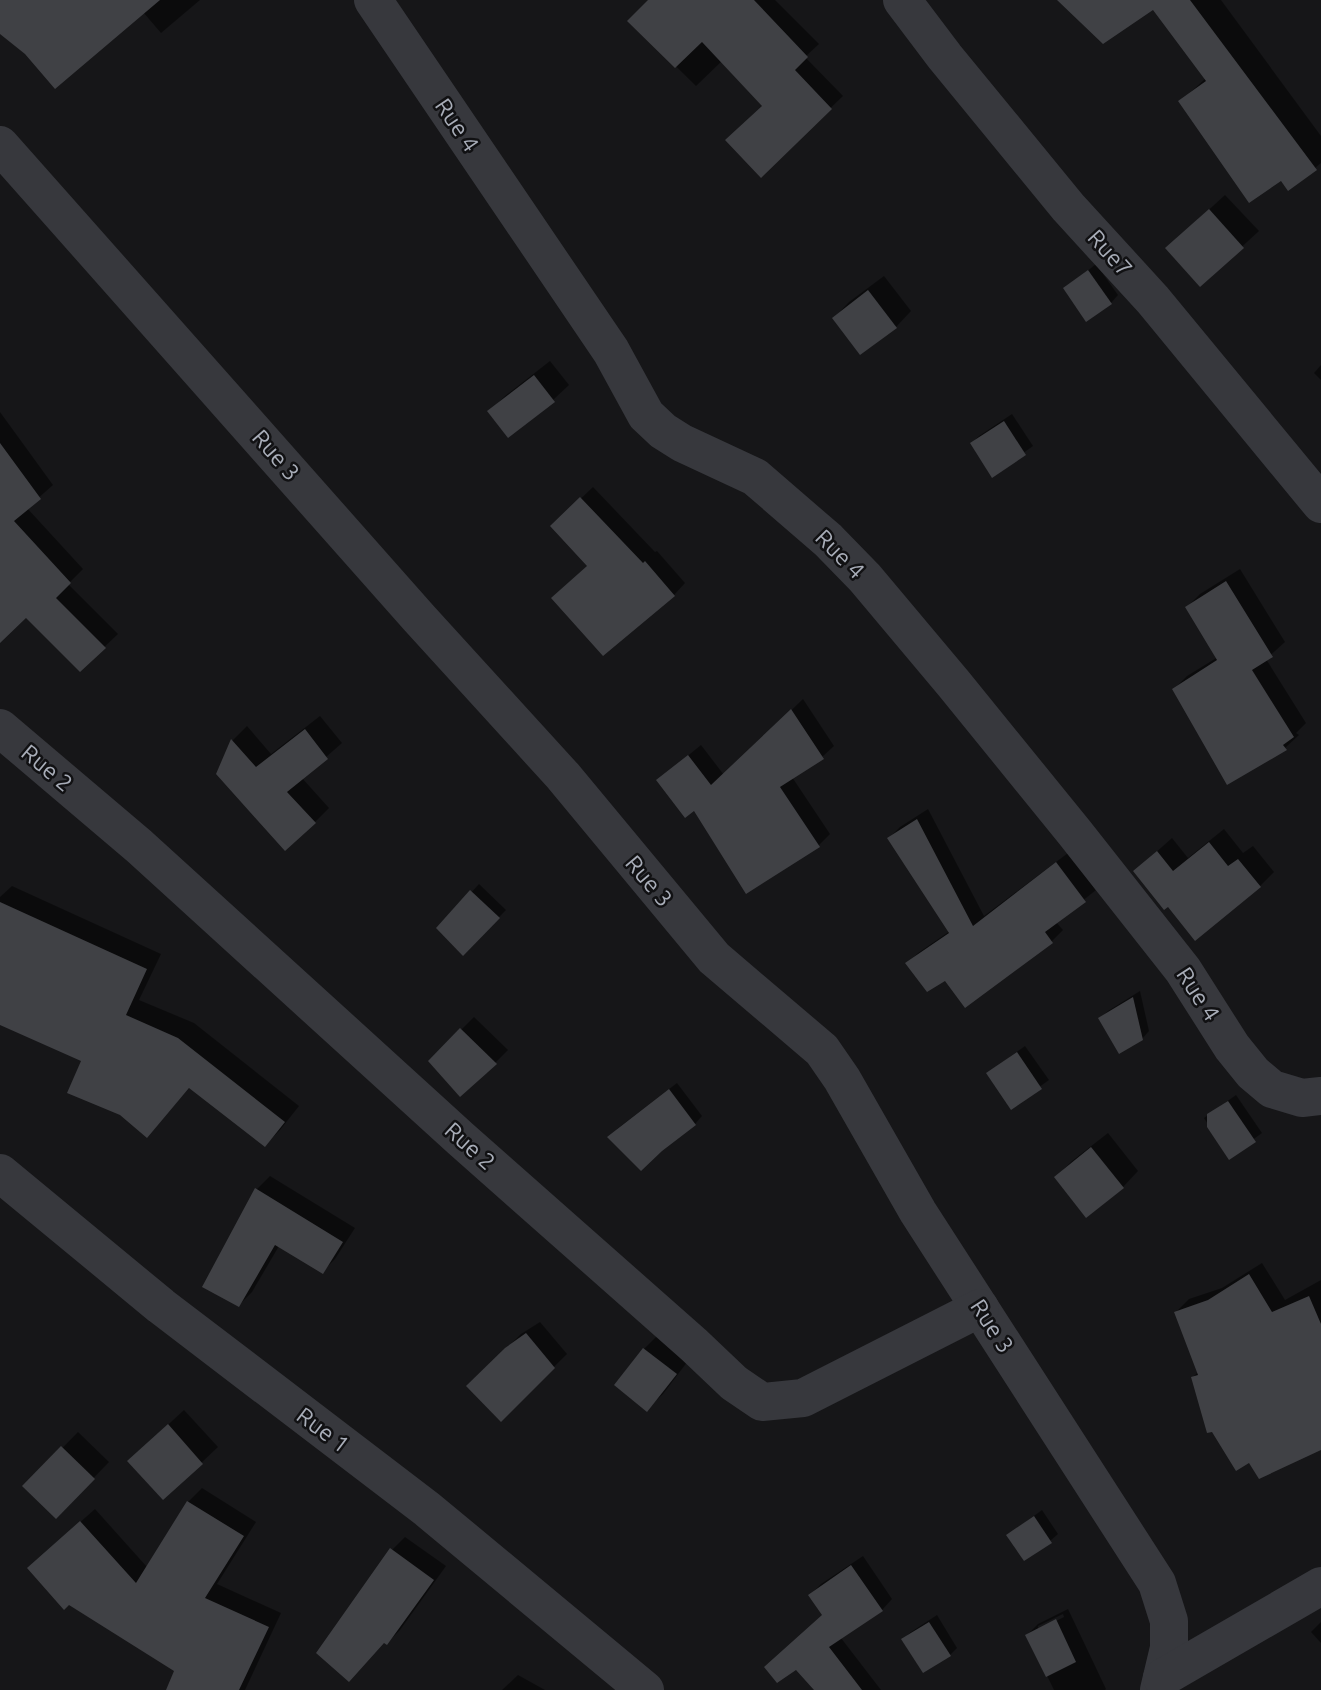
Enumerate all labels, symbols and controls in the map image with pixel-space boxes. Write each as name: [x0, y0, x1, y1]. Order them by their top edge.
street label: Rue 4: [431, 94, 484, 156]
street label: Rue7: [1083, 225, 1137, 281]
street label: Rue 3: [248, 424, 305, 485]
street label: Rue 4: [811, 524, 870, 583]
street label: Rue 2: [17, 739, 78, 796]
street label: Rue 3: [621, 850, 678, 911]
street label: Rue 4: [1172, 962, 1225, 1025]
street label: Rue 2: [440, 1117, 500, 1174]
street label: Rue 3: [966, 1294, 1019, 1357]
street label: Rue 1: [292, 1402, 354, 1457]

